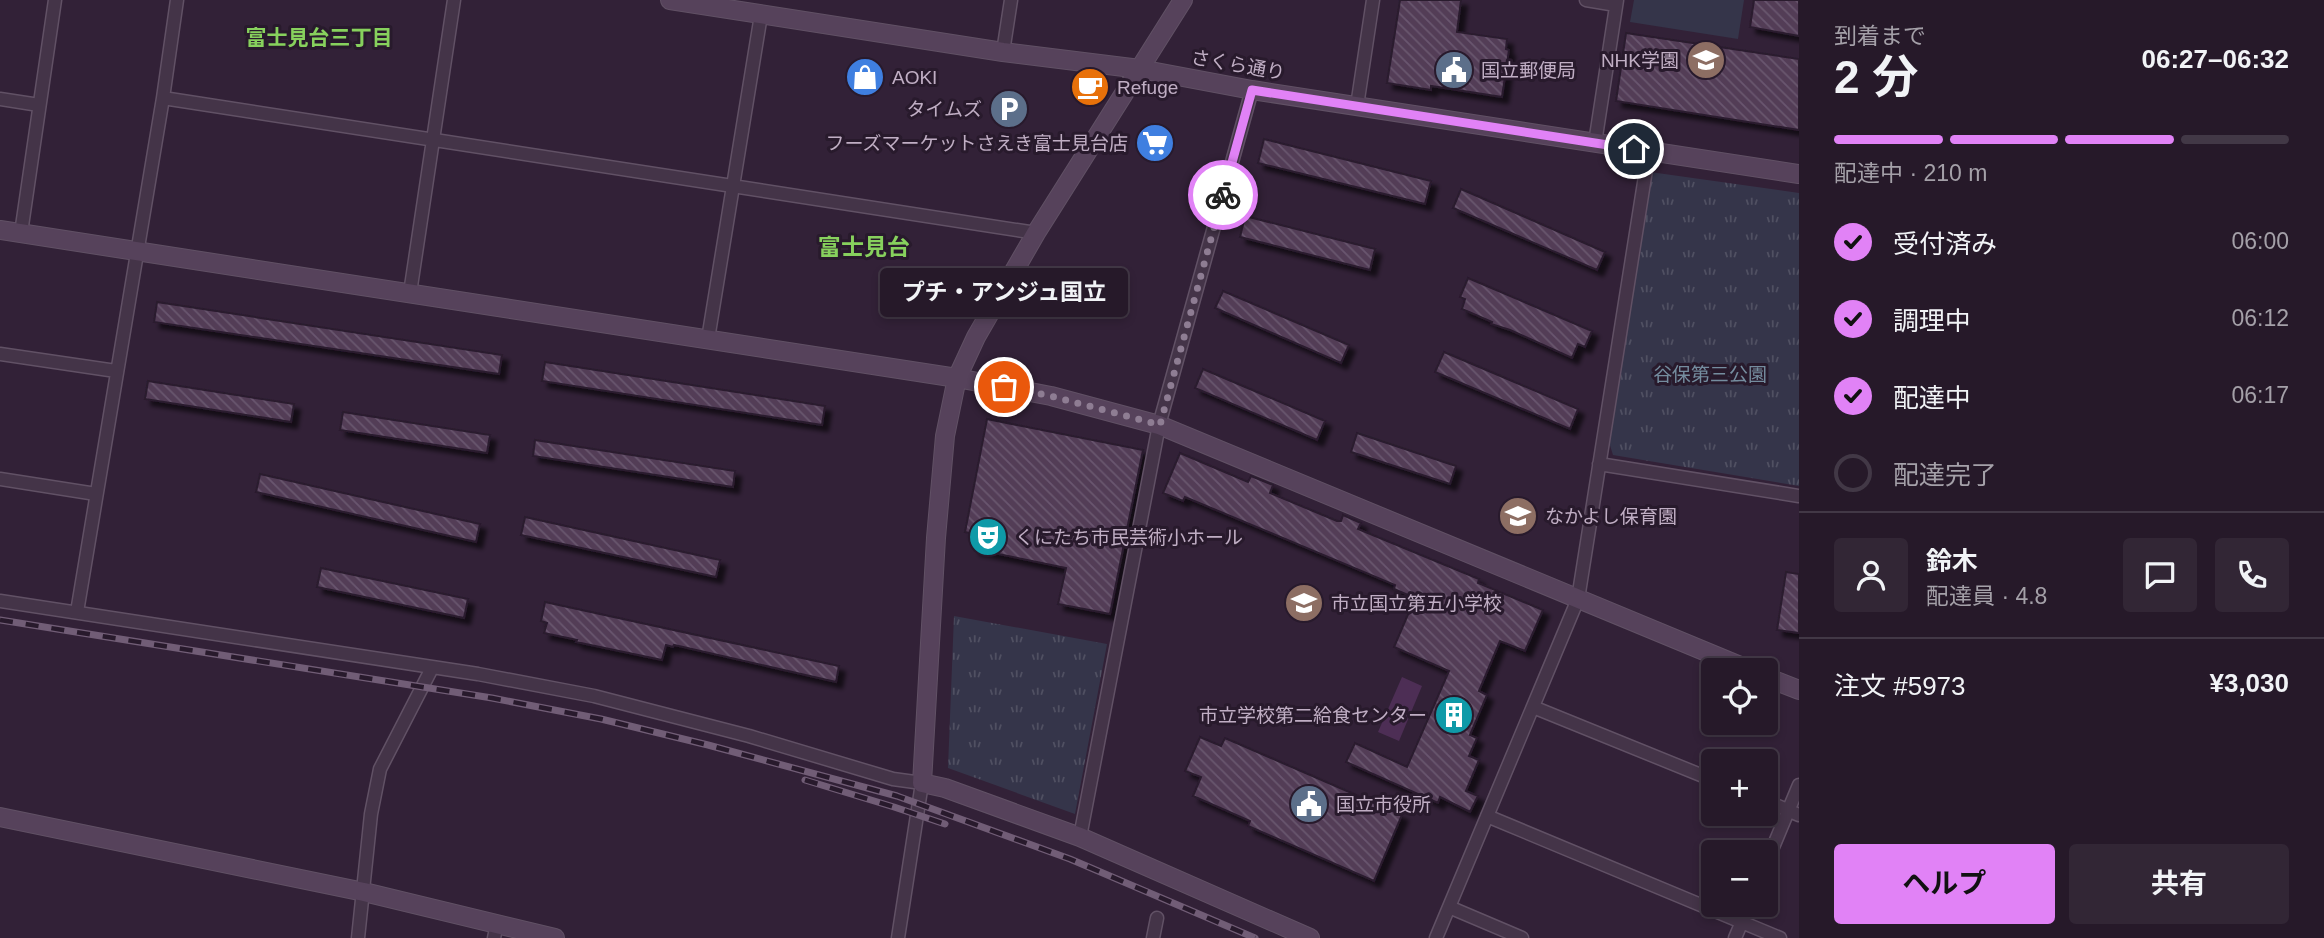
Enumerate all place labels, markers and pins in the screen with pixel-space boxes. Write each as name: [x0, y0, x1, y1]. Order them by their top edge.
school or university icon: NHK学園: [1685, 39, 1727, 81]
public building icon: 国立郵便局: [1433, 49, 1475, 91]
place label: NHK学園: [1601, 50, 1679, 71]
shop icon: AOKI: [844, 56, 886, 98]
place label: 国立郵便局: [1481, 60, 1576, 81]
cafe icon: Refuge: [1069, 66, 1111, 108]
place label: AOKI: [892, 67, 937, 88]
place label: Refuge: [1117, 77, 1178, 98]
parking icon: タイムズ: [988, 88, 1030, 130]
place label: タイムズ: [906, 99, 982, 120]
pin: [1604, 119, 1664, 179]
supermarket icon: フーズマーケットさえき富士見台店: [1134, 122, 1176, 164]
place label: フーズマーケットさえき富士見台店: [826, 133, 1128, 154]
callout: プチ・アンジュ国立: [880, 268, 1128, 317]
pin: [974, 357, 1034, 417]
school or university icon: なかよし保育園: [1497, 495, 1539, 537]
place label: なかよし保育園: [1545, 506, 1677, 527]
theatre icon: くにたち市民芸術小ホール: [967, 516, 1009, 558]
place label: くにたち市民芸術小ホール: [1015, 527, 1243, 548]
school or university icon: 市立国立第五小学校: [1283, 582, 1325, 624]
place label: 市立国立第五小学校: [1331, 593, 1502, 614]
building icon: 市立学校第二給食センター: [1433, 694, 1475, 736]
place label: 市立学校第二給食センター: [1199, 705, 1427, 726]
public building icon: 国立市役所: [1288, 783, 1330, 825]
place label: 国立市役所: [1336, 794, 1431, 815]

